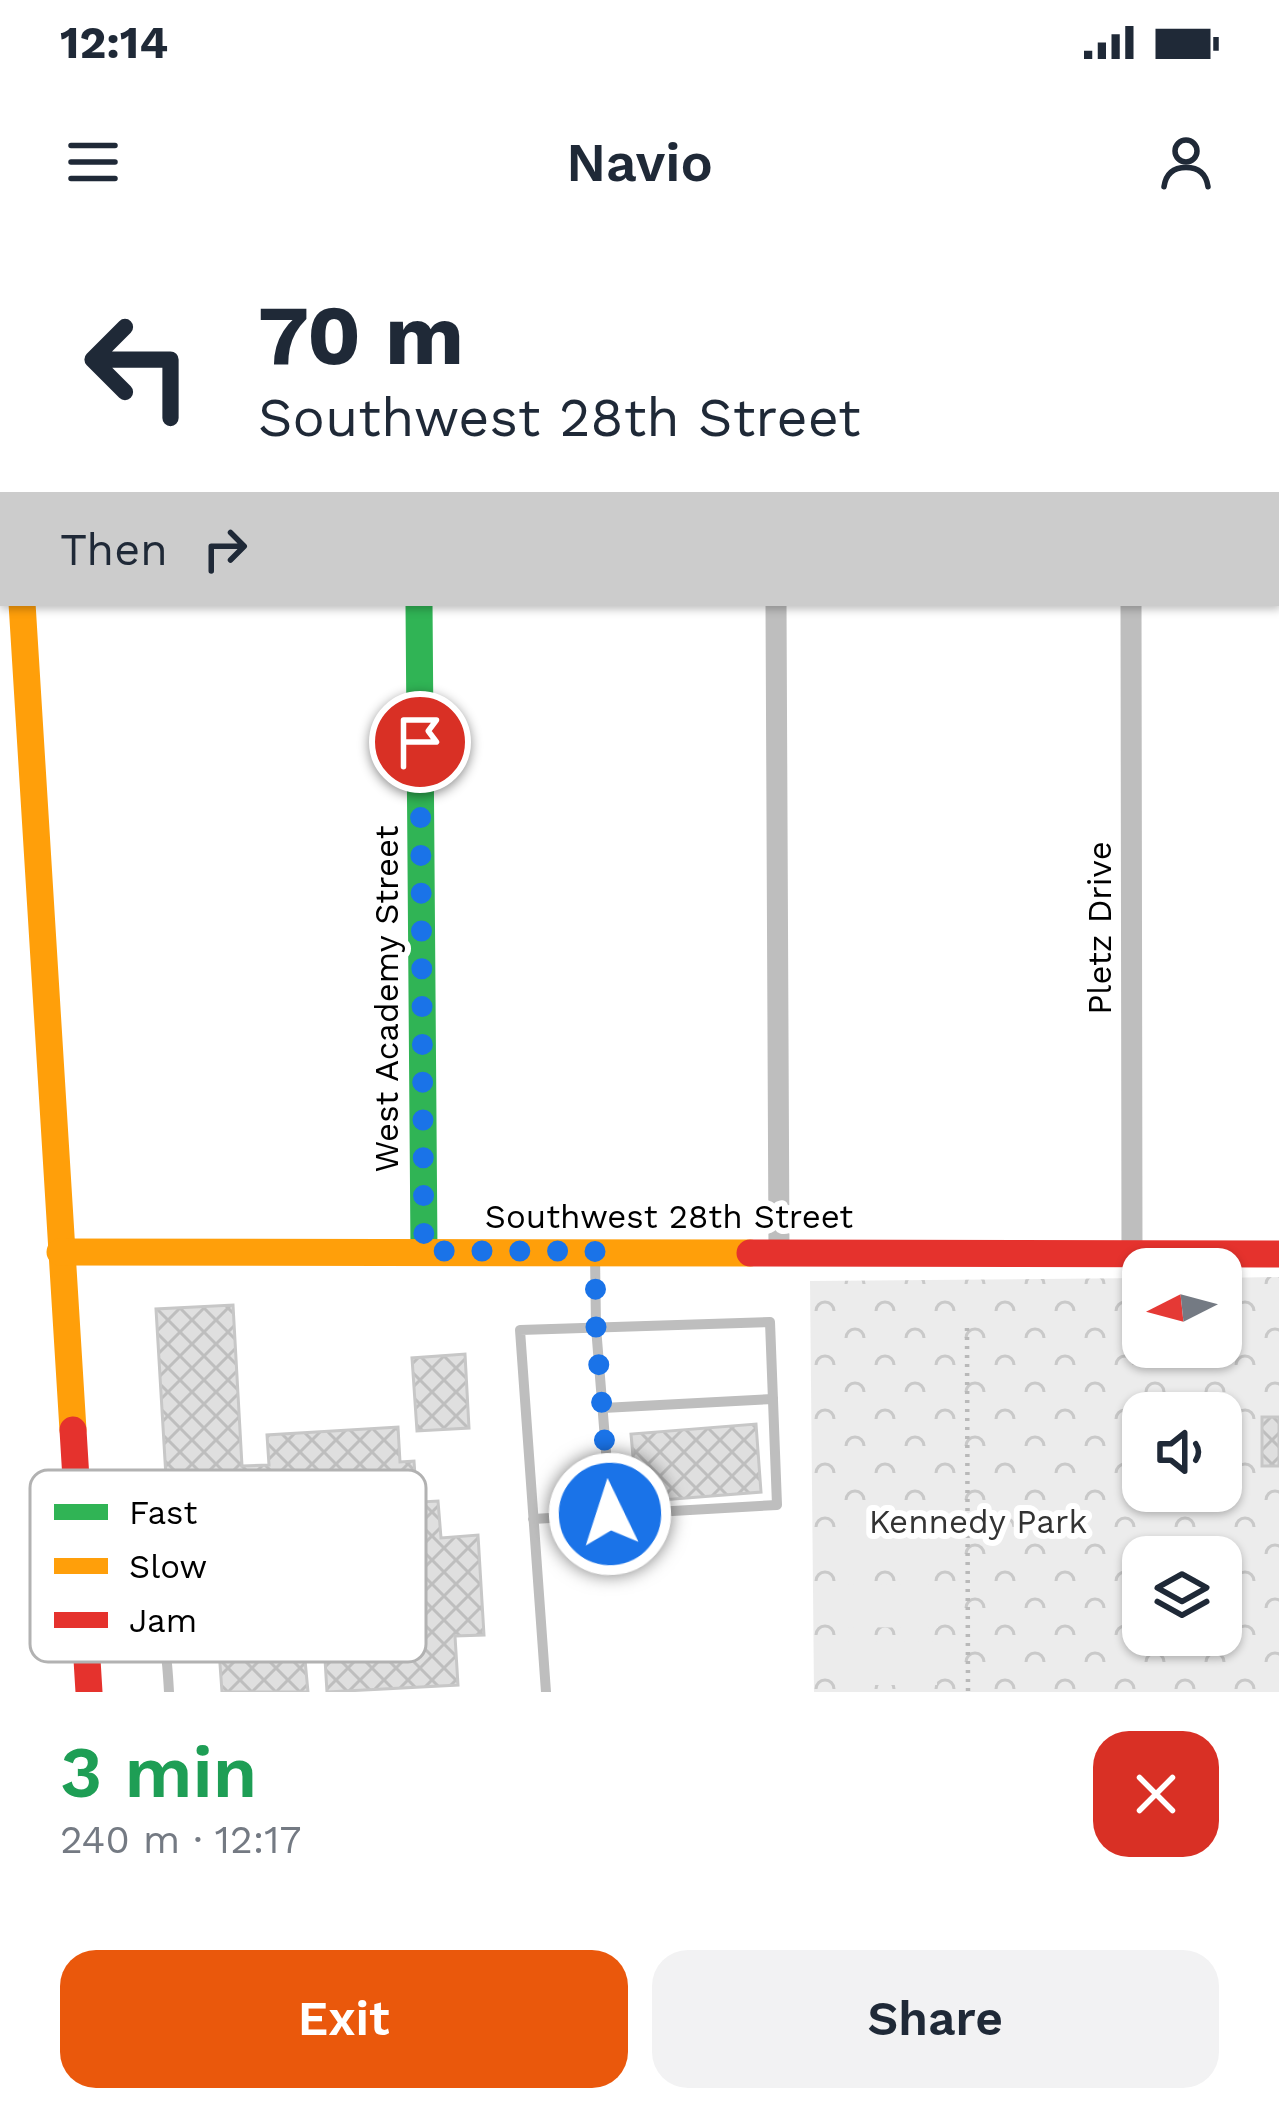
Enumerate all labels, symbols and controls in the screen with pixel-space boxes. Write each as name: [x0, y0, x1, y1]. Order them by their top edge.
text: 12:14: [60, 16, 168, 69]
icon: menu: [60, 129, 126, 195]
icon: person: [1153, 129, 1219, 195]
text: Navio: [566, 131, 713, 194]
text: 70 m: [258, 286, 464, 384]
icon: left: [60, 288, 216, 444]
text: Southwest 28th Street: [258, 386, 861, 449]
icon: right: [192, 516, 258, 582]
text: Then: [60, 523, 168, 576]
pin: [369, 691, 471, 793]
icon: arrive: [387, 709, 453, 775]
street label: West Academy Street: [367, 825, 406, 1172]
street label: Pletz Drive: [1080, 841, 1119, 1015]
street label: Southwest 28th Street: [485, 1197, 853, 1236]
north arrow: [1122, 1248, 1242, 1368]
map controls: [1122, 1248, 1242, 1656]
button: sound: [1122, 1392, 1242, 1512]
position arrow: [547, 1451, 673, 1577]
legend: [30, 1470, 426, 1662]
text: Fast: [129, 1493, 198, 1532]
park label: Kennedy Park: [869, 1502, 1087, 1541]
button: layers: [1122, 1536, 1242, 1656]
text: Slow: [129, 1547, 207, 1586]
text: Jam: [129, 1601, 197, 1640]
text: 3 min: [60, 1730, 257, 1814]
button: close: [1093, 1731, 1219, 1857]
text: 240 m · 12:17: [60, 1817, 301, 1862]
button: Exit: [60, 1950, 628, 2088]
button: Share: [652, 1950, 1219, 2088]

